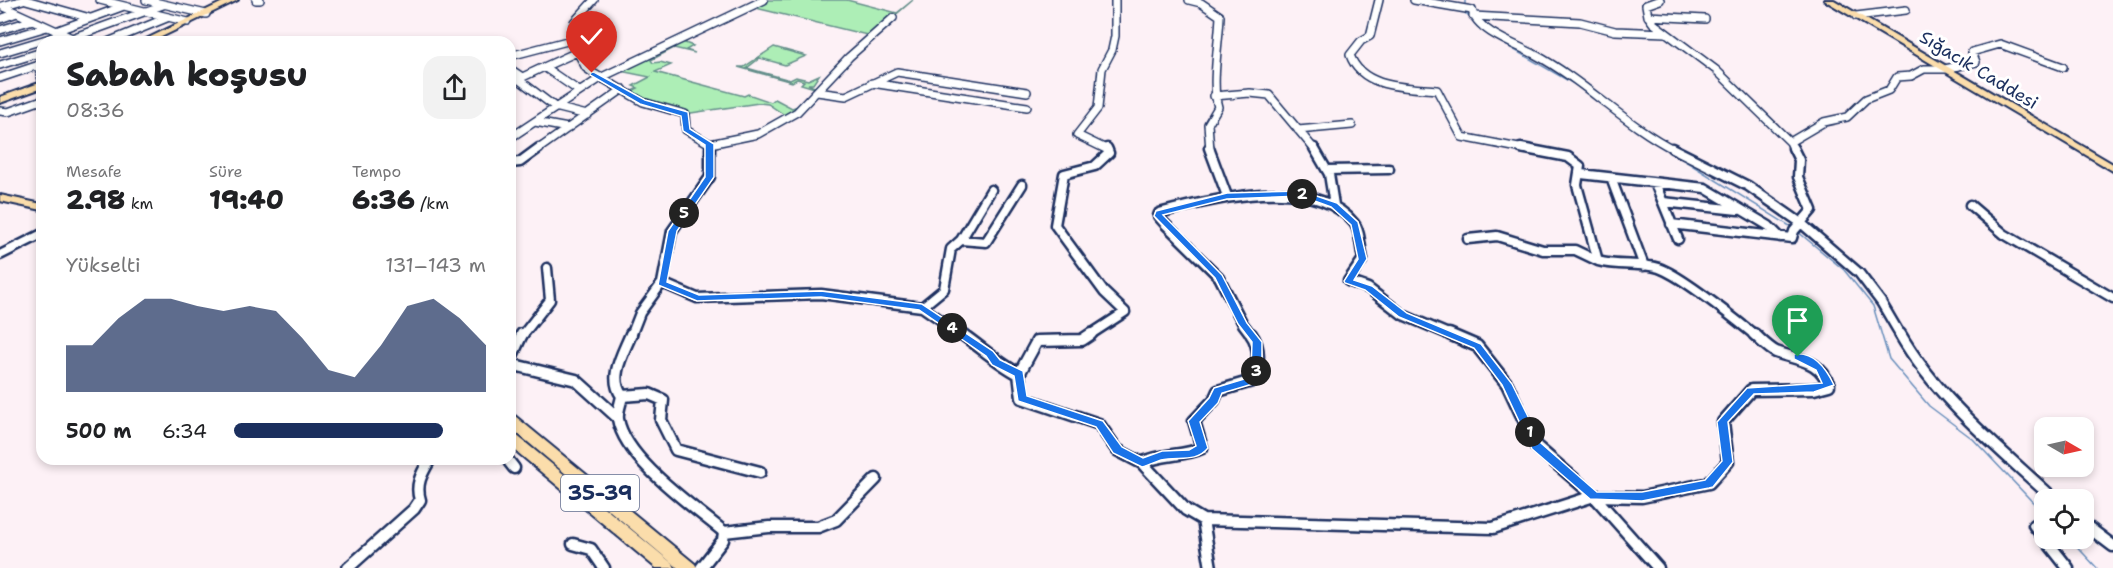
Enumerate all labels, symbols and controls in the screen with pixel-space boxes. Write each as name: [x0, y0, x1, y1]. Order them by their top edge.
pin: [566, 11, 617, 73]
icon: check: [575, 20, 608, 53]
street label: Sığacık Caddesi: [1915, 25, 2043, 115]
text: Sabah koşusu: [66, 52, 308, 97]
button: share: [423, 56, 486, 119]
text: 08:36: [66, 97, 125, 123]
text: Mesafe: [66, 161, 122, 182]
text: Süre: [209, 161, 243, 182]
text: Tempo: [352, 161, 401, 182]
pin: 2: [1287, 179, 1317, 209]
text: 2.98: [66, 182, 125, 217]
text: 19:40: [209, 182, 284, 217]
text: 6:36: [352, 182, 415, 217]
text: 2: [1296, 183, 1308, 204]
text: km: [125, 193, 153, 214]
text: /km: [415, 193, 449, 214]
pin: 5: [669, 198, 699, 228]
text: 5: [679, 202, 689, 223]
text: Yükselti: [66, 252, 141, 278]
text: 131–143 m: [385, 252, 486, 278]
pin: [1772, 295, 1823, 357]
icon: arrive: [1781, 304, 1814, 337]
pin: 4: [937, 313, 967, 343]
text: 4: [946, 317, 958, 338]
pin: 3: [1241, 356, 1271, 386]
text: 3: [1250, 360, 1262, 381]
pin: 1: [1515, 417, 1545, 447]
north arrow: [2034, 417, 2094, 477]
map controls: [2034, 417, 2094, 549]
text: 500 m: [66, 418, 132, 444]
text: 6:34: [162, 418, 207, 444]
text: 1: [1526, 421, 1534, 442]
road number: 35-39: [561, 475, 639, 511]
button: locate: [2034, 489, 2094, 549]

